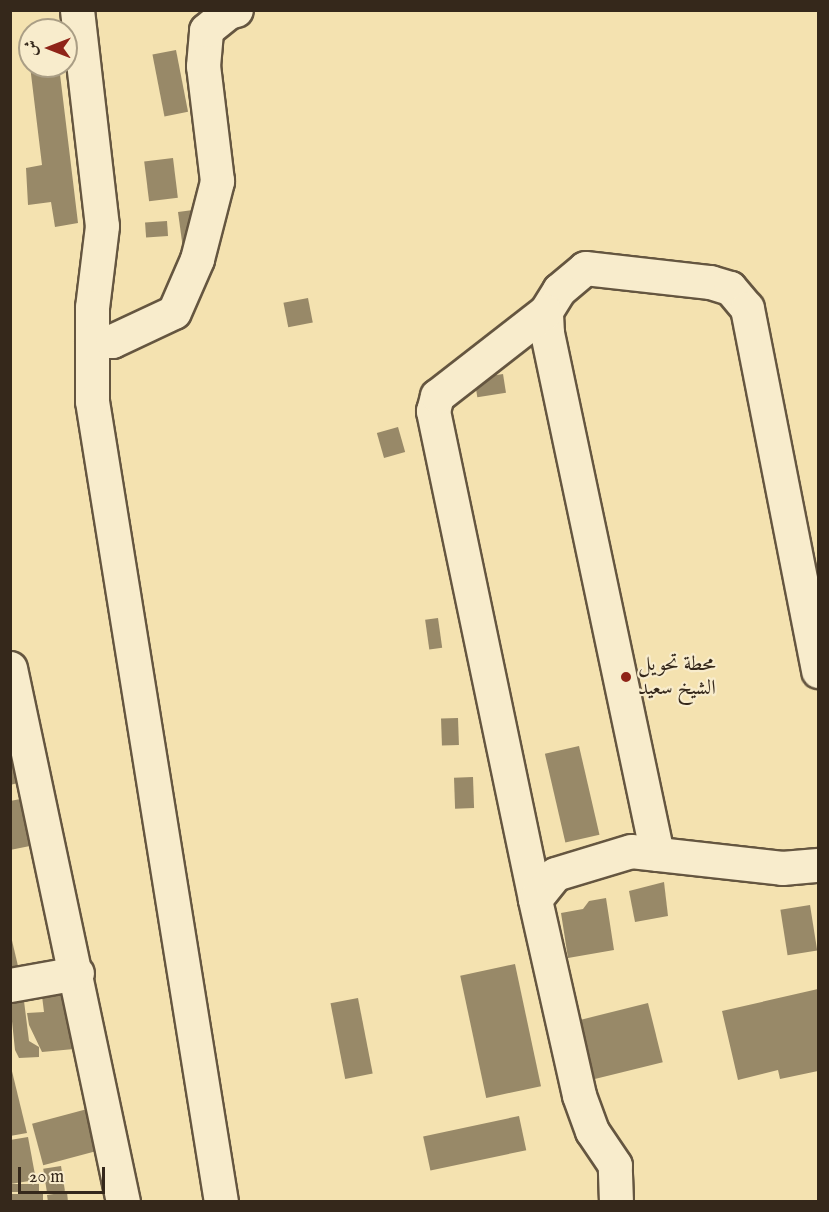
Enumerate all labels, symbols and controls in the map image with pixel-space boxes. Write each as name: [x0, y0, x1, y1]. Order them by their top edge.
north arrow: [18, 18, 78, 78]
text: ش: [22, 40, 42, 56]
place label: محطة تحويل الشيخ سعيد: [638, 652, 716, 702]
marker: محطة تحويل الشيخ سعيد: [619, 670, 633, 684]
scale bar: [21, 1155, 108, 1193]
text: 20 m: [29, 1166, 64, 1189]

